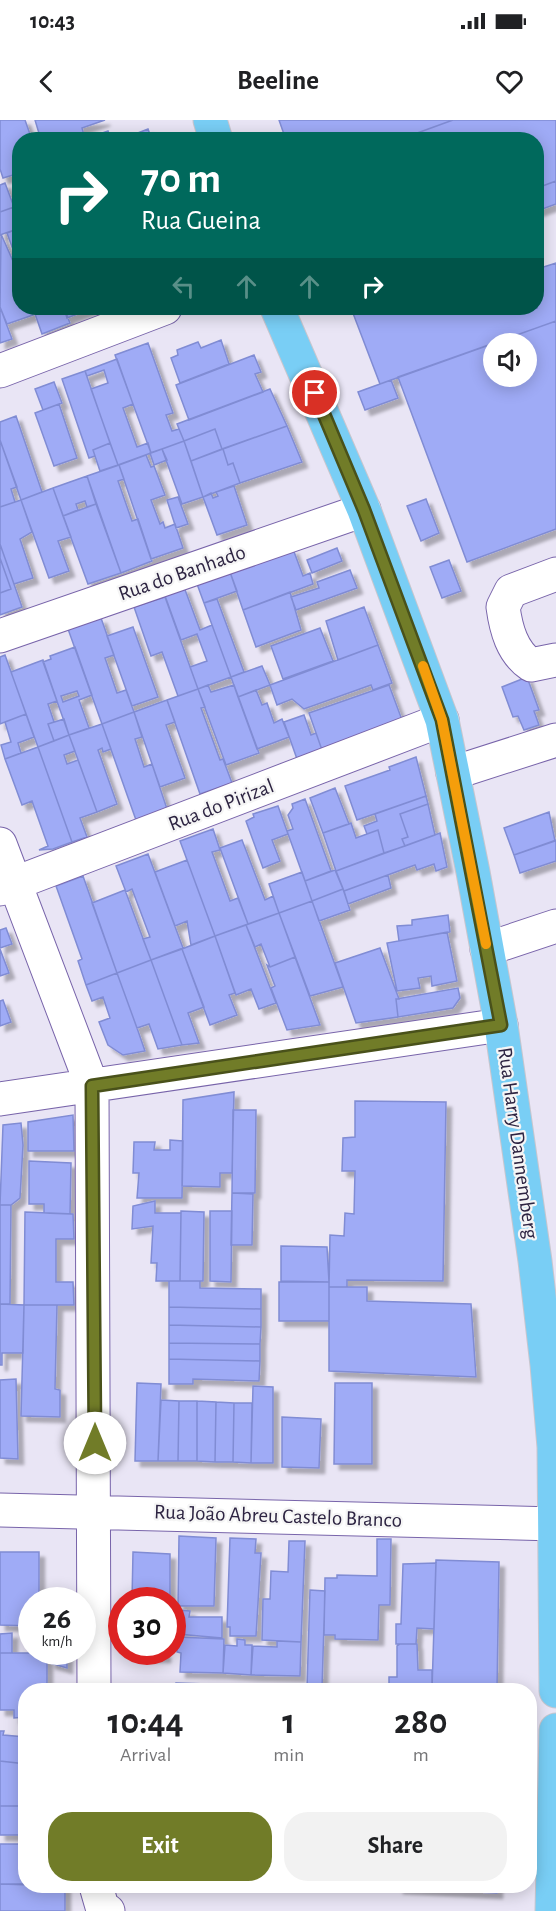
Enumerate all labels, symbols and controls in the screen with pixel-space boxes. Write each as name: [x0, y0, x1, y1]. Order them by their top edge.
text: 10:43: [30, 10, 75, 32]
icon: back: [30, 65, 63, 98]
icon: heart: [493, 65, 526, 98]
text: Beeline: [237, 67, 319, 94]
icon: right: [42, 156, 120, 234]
text: 70 m: [141, 158, 221, 200]
text: Rua Gueina: [141, 207, 261, 234]
icon: left: [167, 270, 200, 303]
icon: ahead: [230, 270, 263, 303]
icon: ahead: [293, 270, 326, 303]
icon: right: [356, 270, 389, 303]
map controls: [483, 333, 537, 387]
button: sound: [483, 333, 537, 387]
pin: [289, 367, 340, 418]
icon: arrive: [298, 376, 331, 409]
street label: Rua do Banhado: [116, 541, 248, 605]
street label: Rua do Pirizal: [165, 775, 277, 835]
street label: Rua Harry Dannemberg: [494, 1046, 542, 1241]
position arrow: [63, 1411, 127, 1475]
street label: Rua João Abreu Castelo Branco: [154, 1501, 402, 1531]
speed limit sign: 30: [108, 1587, 186, 1665]
text: 26: [43, 1604, 71, 1634]
text: km/h: [42, 1634, 72, 1649]
text: 10:44: [108, 1704, 184, 1740]
text: 1: [282, 1704, 295, 1740]
text: 280: [394, 1704, 447, 1740]
text: Arrival: [120, 1745, 171, 1765]
text: min: [273, 1745, 304, 1765]
text: m: [413, 1745, 429, 1765]
button: Exit: [48, 1812, 272, 1881]
button: Share: [284, 1812, 507, 1881]

